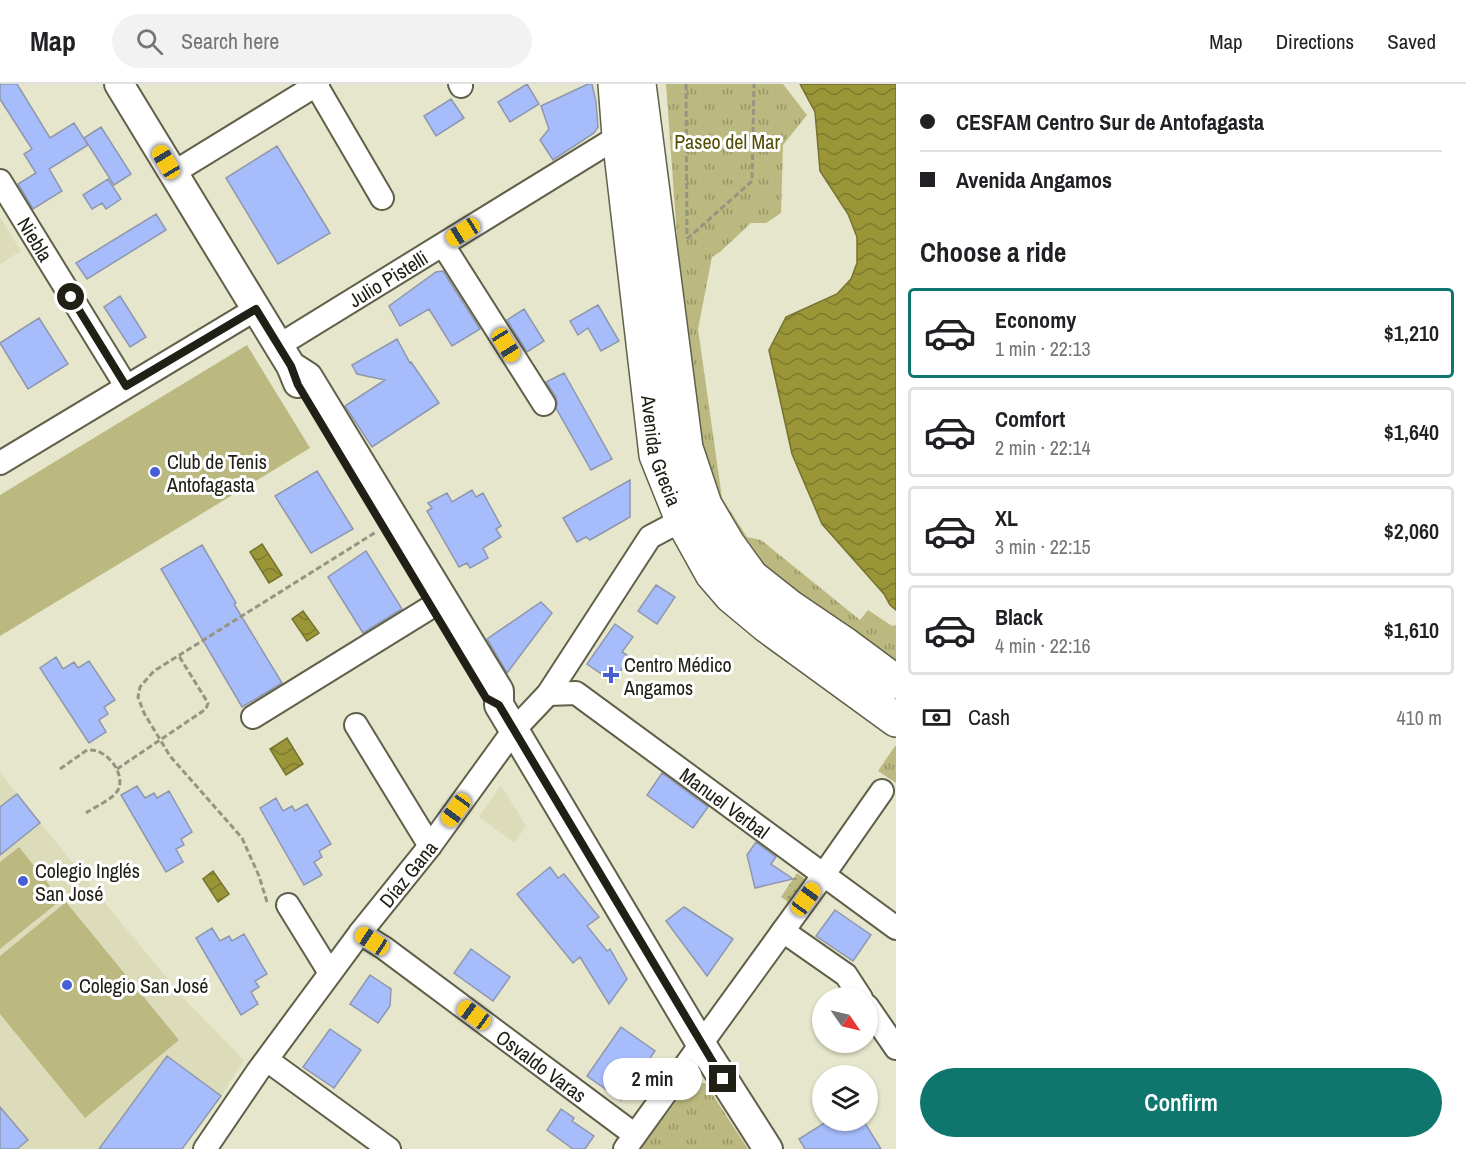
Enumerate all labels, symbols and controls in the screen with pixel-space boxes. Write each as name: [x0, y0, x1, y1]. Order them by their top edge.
search box: [112, 14, 532, 68]
text: Map: [30, 22, 76, 60]
icon: search: [133, 25, 166, 58]
text: Search here: [181, 26, 279, 56]
text: Map: [1209, 27, 1243, 56]
text: Directions: [1276, 27, 1354, 56]
text: Saved: [1387, 27, 1436, 56]
text: CESFAM Centro Sur de Antofagasta: [956, 107, 1264, 137]
park label: Paseo del Mar: [674, 128, 780, 155]
car: [149, 142, 183, 182]
text: Avenida Angamos: [956, 165, 1112, 195]
street label: Niebla: [12, 212, 60, 266]
car: [443, 215, 483, 249]
text: Choose a ride: [920, 234, 1066, 270]
street label: Julio Pistelli: [343, 244, 433, 313]
route start: [57, 283, 84, 310]
text: Economy: [995, 305, 1076, 335]
icon: car: [923, 306, 977, 360]
text: $1,210: [1384, 318, 1439, 348]
car: [489, 325, 523, 365]
text: 1 min · 22:13: [995, 335, 1091, 362]
street label: Avenida Grecia: [636, 393, 688, 510]
text: Comfort: [995, 404, 1065, 434]
icon: car: [923, 405, 977, 459]
text: $1,640: [1384, 417, 1439, 447]
text: 2 min · 22:14: [995, 434, 1091, 461]
place label: Club de Tenis Antofagasta: [166, 448, 267, 498]
marker: Club de Tenis Antofagasta: [148, 465, 162, 479]
text: XL: [995, 503, 1018, 533]
icon: car: [923, 504, 977, 558]
text: $2,060: [1384, 516, 1439, 546]
text: 3 min · 22:15: [995, 533, 1091, 560]
text: Black: [995, 602, 1043, 632]
icon: car: [923, 603, 977, 657]
text: $1,610: [1384, 615, 1439, 645]
text: 4 min · 22:16: [995, 632, 1091, 659]
place label: Centro Médico Angamos: [623, 651, 732, 701]
marker: Centro Médico Angamos: [602, 666, 620, 684]
icon: cash: [920, 701, 953, 734]
text: Cash: [968, 702, 1010, 732]
text: 410 m: [1396, 704, 1442, 731]
street label: Manuel Verbal: [675, 761, 775, 844]
car: [438, 790, 474, 830]
street label: Díaz Gana: [373, 835, 443, 913]
place label: Colegio Inglés San José: [35, 857, 140, 907]
marker: Colegio Inglés San José: [16, 874, 30, 888]
car: [788, 879, 824, 919]
car: [352, 924, 392, 958]
place label: Colegio San José: [79, 972, 208, 999]
marker: Colegio San José: [60, 978, 74, 992]
north arrow: [812, 987, 878, 1053]
map controls: [812, 987, 878, 1131]
car: [454, 997, 494, 1033]
street label: Osvaldo Varas: [491, 1023, 592, 1108]
callout: 2 min: [603, 1058, 702, 1100]
text: 2 min: [631, 1065, 674, 1092]
route end: [709, 1065, 736, 1092]
button: layers: [812, 1065, 878, 1131]
button: Confirm: [920, 1068, 1442, 1137]

